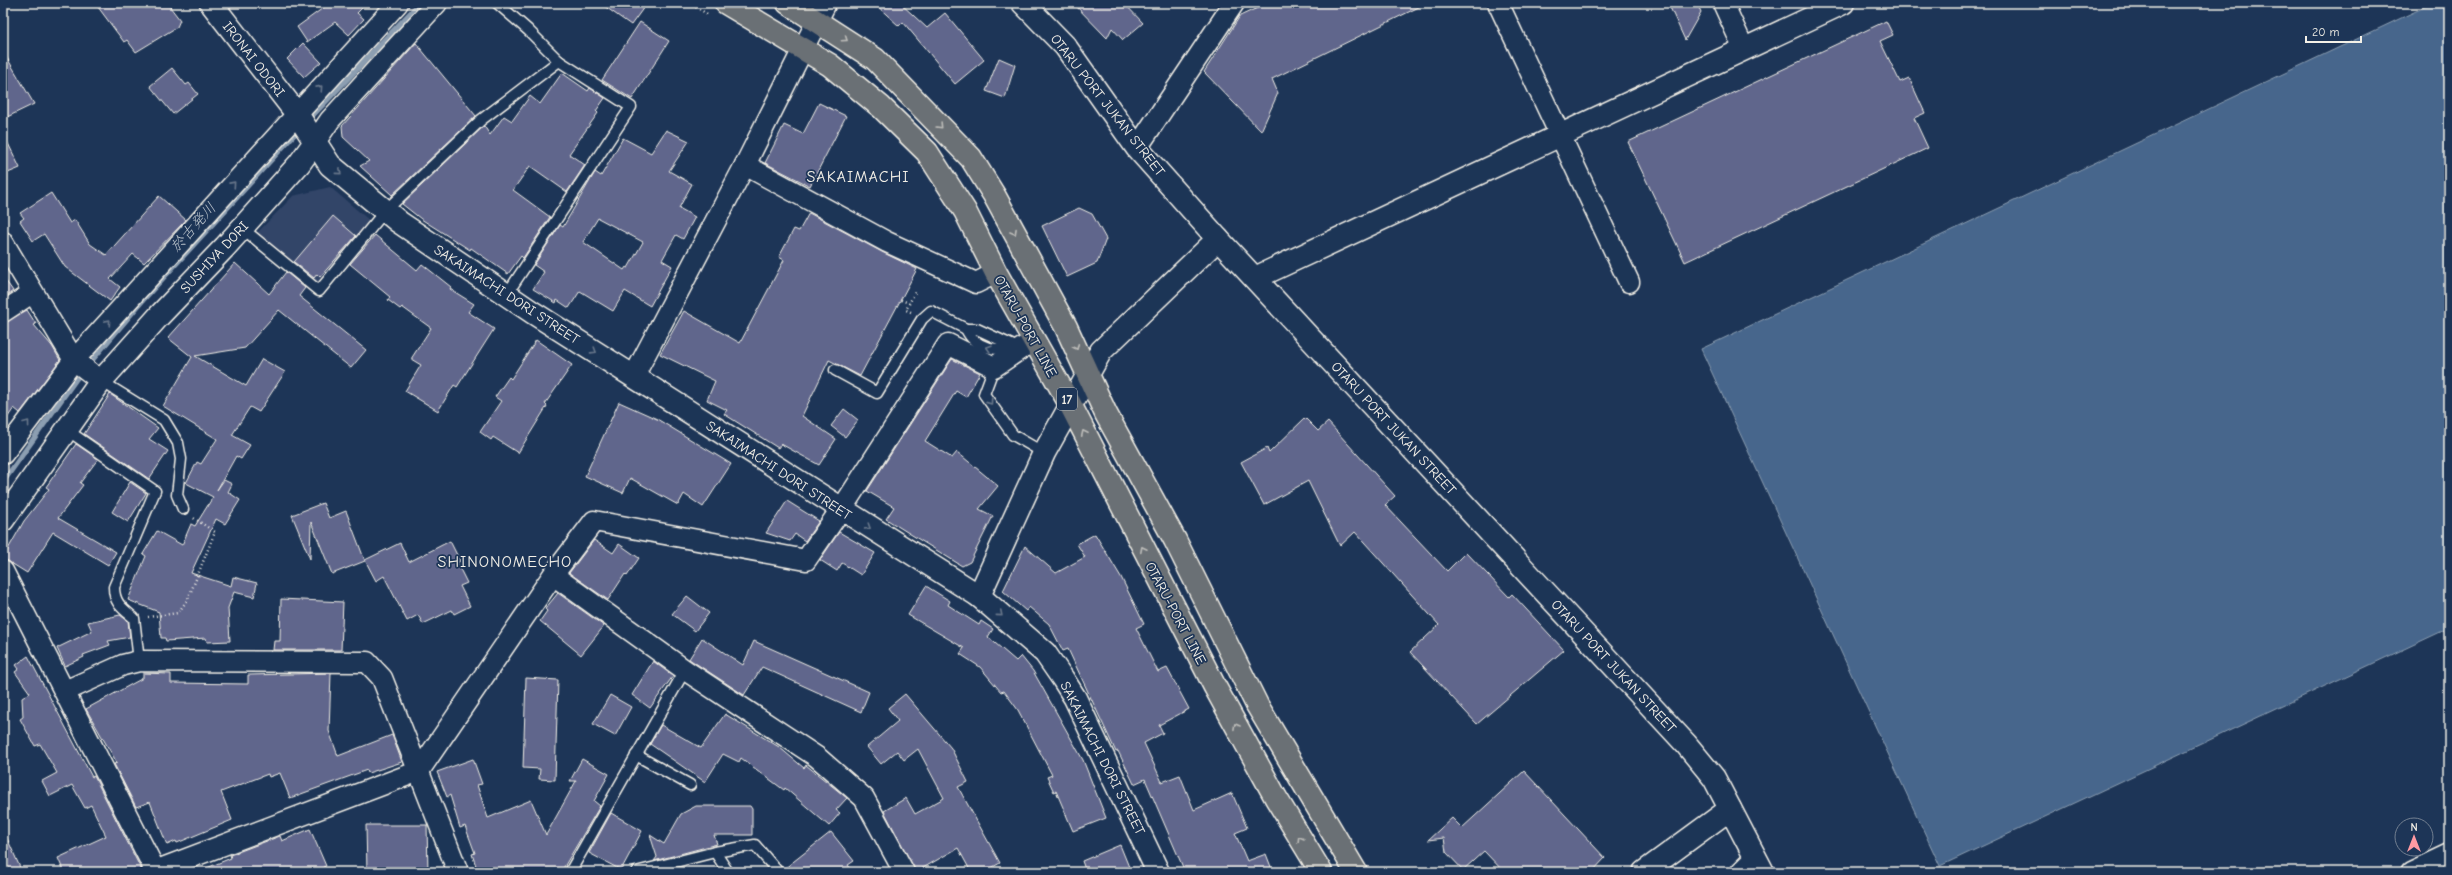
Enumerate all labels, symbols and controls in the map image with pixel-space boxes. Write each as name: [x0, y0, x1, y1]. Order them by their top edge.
street label: IRONAI ODORI: [219, 18, 288, 100]
scale bar: [2306, 18, 2361, 44]
text: 20 m: [2312, 25, 2340, 39]
street label: OTARU PORT JUKAN STREET: [1047, 31, 1169, 180]
one-way arrow: [841, 34, 848, 42]
one-way arrow: [316, 85, 323, 93]
one-way arrow: [935, 121, 943, 129]
one-way arrow: [334, 168, 342, 175]
district label: SAKAIMACHI: [807, 168, 909, 186]
one-way arrow: [228, 182, 235, 189]
water label: 於古発川: [166, 199, 220, 255]
street label: SUSHIYA DORI: [177, 218, 252, 297]
one-way arrow: [1010, 228, 1017, 235]
street label: SAKAIMACHI DORI STREET: [431, 241, 583, 348]
street label: OTARU-PORT LINE: [991, 272, 1061, 380]
one-way arrow: [104, 320, 111, 327]
one-way arrow: [1071, 342, 1079, 350]
one-way arrow: [985, 344, 992, 353]
one-way arrow: [590, 346, 597, 354]
street label: OTARU PORT JUKAN STREET: [1327, 358, 1460, 499]
road number: 17: [1057, 388, 1077, 410]
one-way arrow: [985, 398, 992, 405]
street label: SAKAIMACHI DORI STREET: [703, 417, 855, 524]
one-way arrow: [22, 421, 29, 428]
one-way arrow: [1081, 430, 1089, 437]
one-way arrow: [864, 523, 871, 530]
one-way arrow: [1140, 546, 1147, 553]
district label: SHINONOMECHO: [438, 553, 572, 571]
street label: OTARU-PORT LINE: [1141, 559, 1210, 667]
street label: OTARU PORT JUKAN STREET: [1547, 596, 1680, 737]
one-way arrow: [996, 609, 1003, 616]
street label: SAKAIMACHI DORI STREET: [1056, 679, 1149, 838]
one-way arrow: [1234, 722, 1241, 730]
north arrow: [2394, 817, 2434, 857]
text: N: [2410, 821, 2418, 834]
one-way arrow: [1298, 836, 1305, 843]

